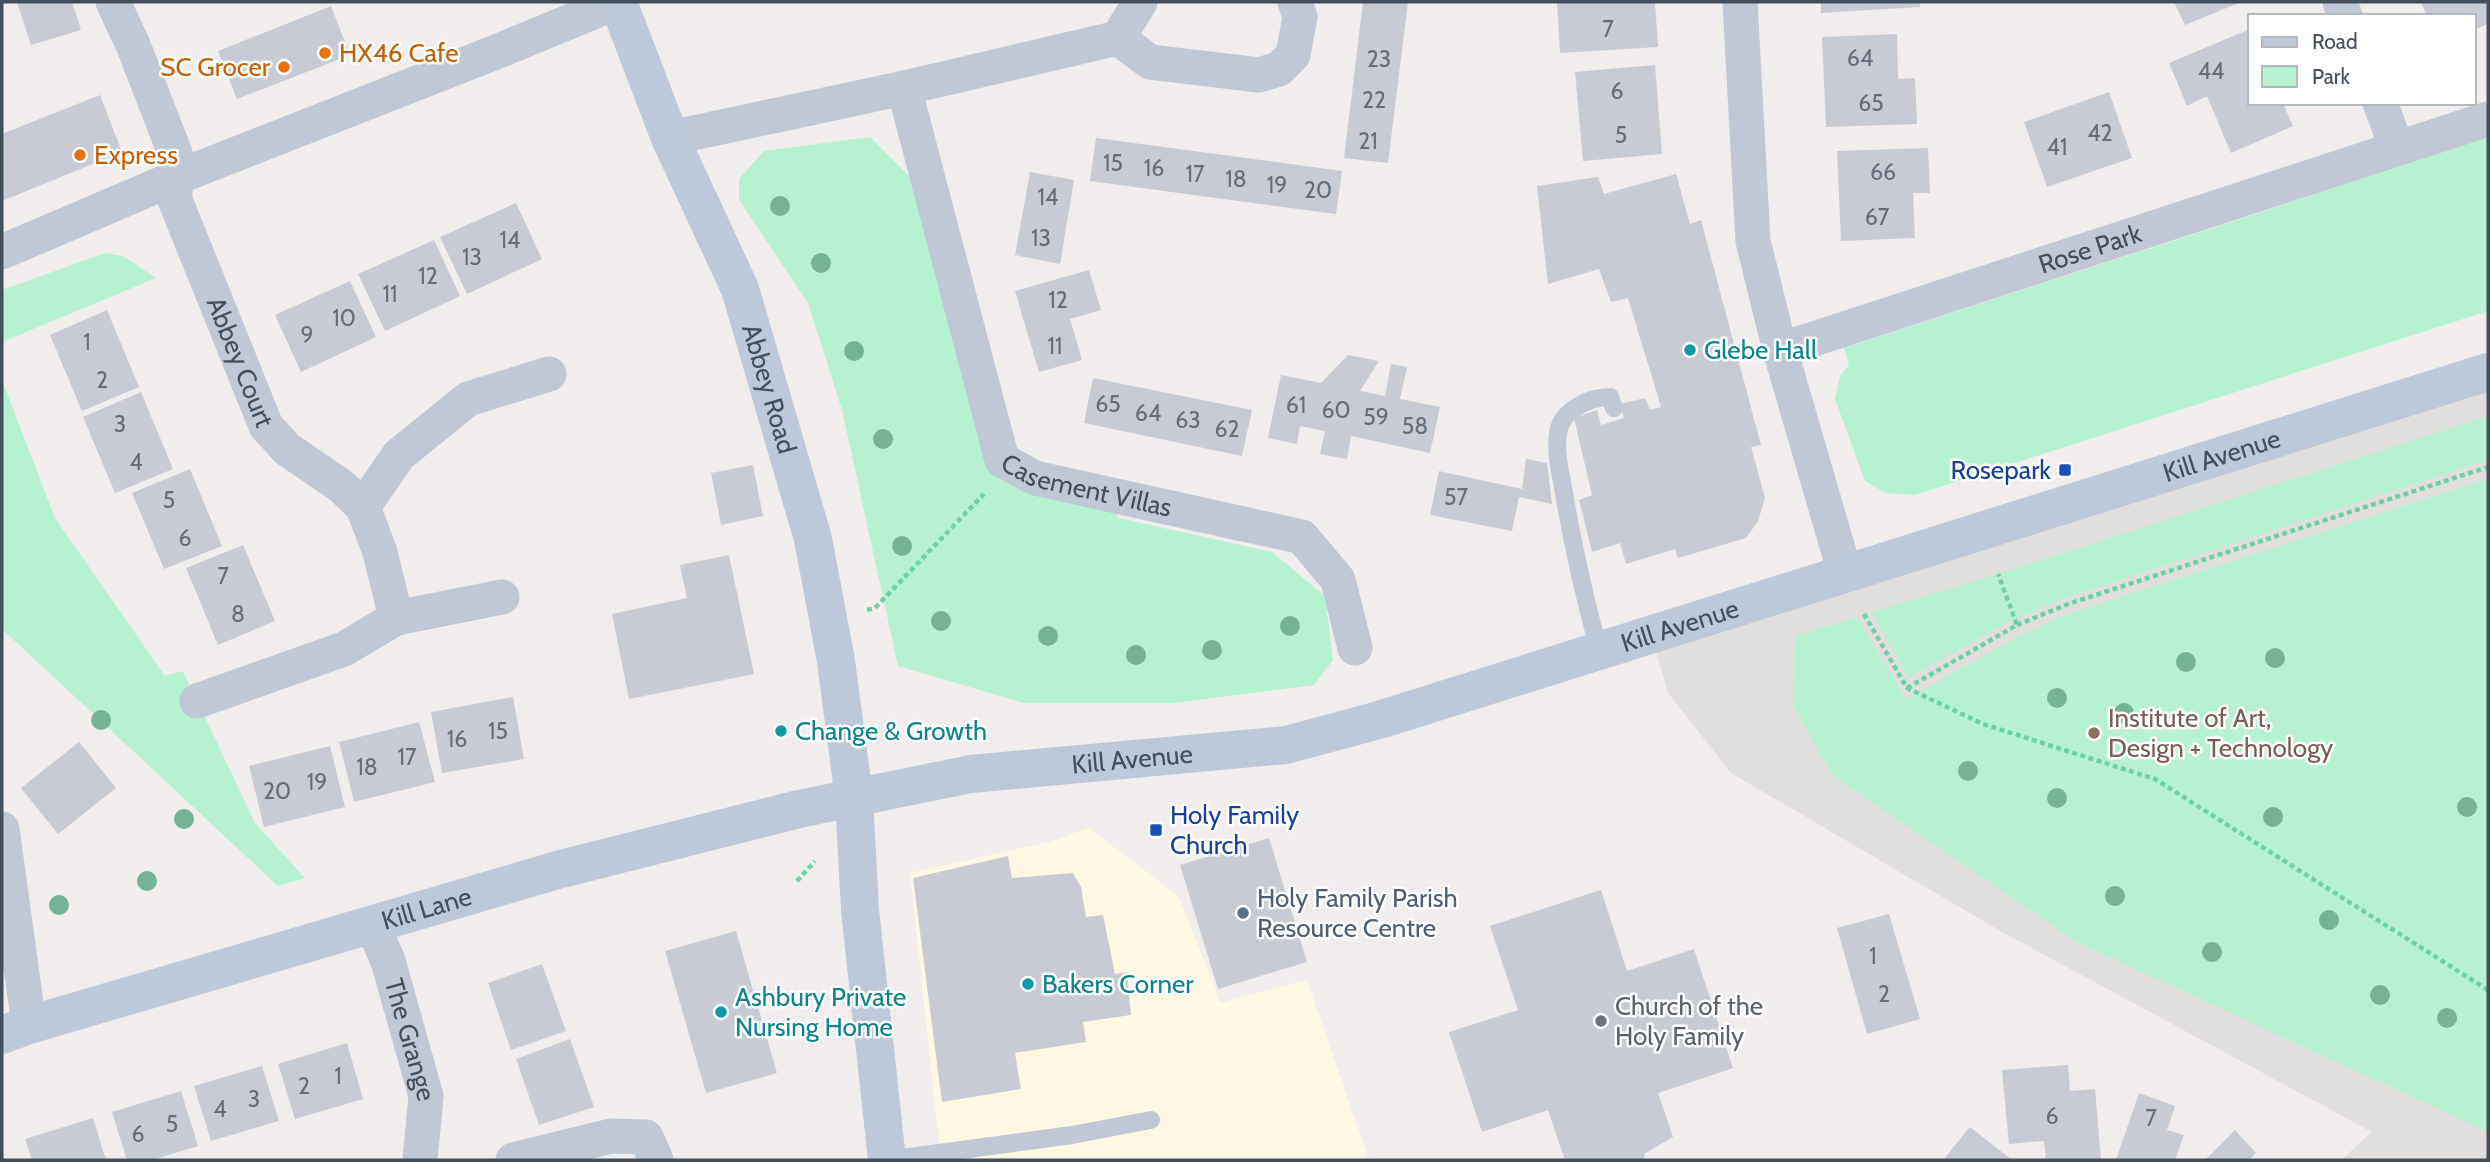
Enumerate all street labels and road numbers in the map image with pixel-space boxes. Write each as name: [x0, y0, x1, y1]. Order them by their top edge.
street label: Rose Park: [2034, 217, 2146, 281]
street label: Abbey Court: [200, 292, 281, 432]
street label: Abbey Road: [735, 320, 803, 457]
street label: Kill Avenue: [2159, 422, 2284, 489]
street label: Casement Villas: [996, 447, 1175, 524]
street label: Kill Avenue: [1617, 592, 1742, 659]
street label: Kill Avenue: [1070, 738, 1194, 781]
street label: Kill Lane: [378, 880, 475, 937]
street label: The Grange: [378, 975, 443, 1104]

